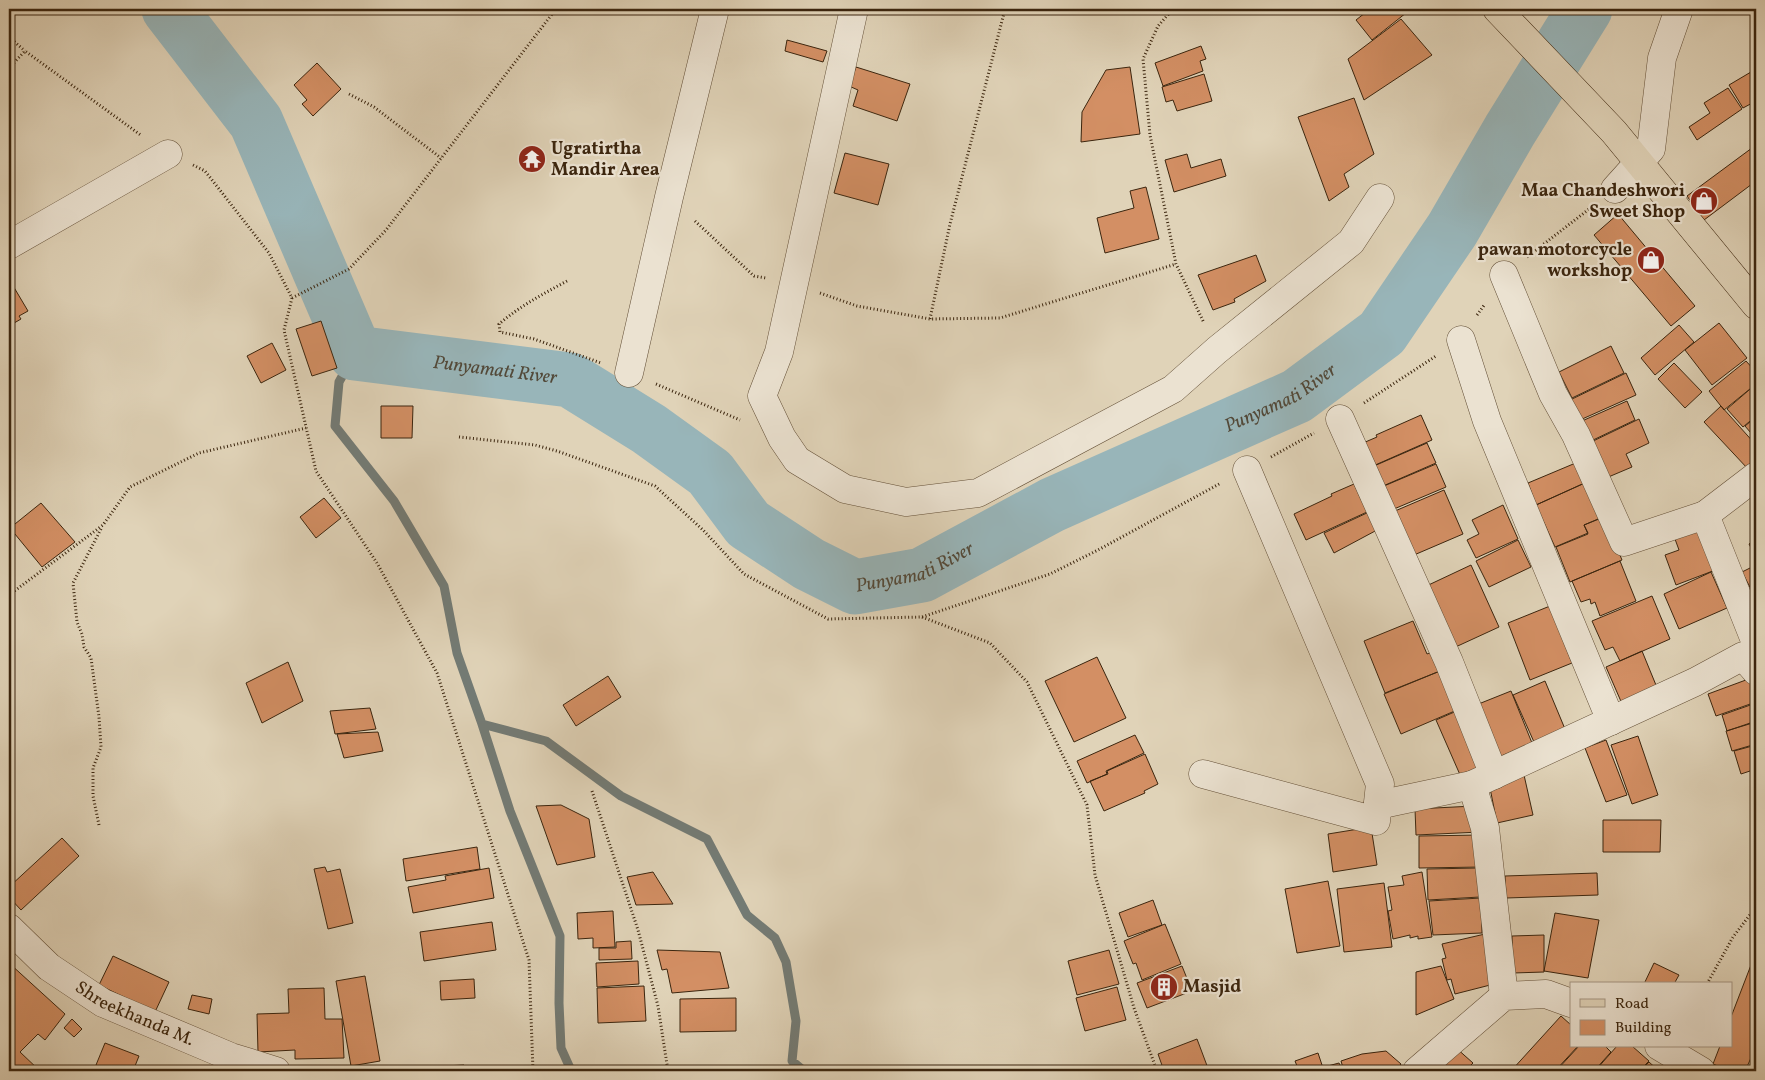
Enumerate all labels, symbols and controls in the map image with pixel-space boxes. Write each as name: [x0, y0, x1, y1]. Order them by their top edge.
place label: Ugratirtha Mandir Area: [551, 137, 660, 183]
temple icon: Ugratirtha Mandir Area: [517, 144, 547, 174]
place label: Maa Chandeshwori Sweet Shop: [1521, 179, 1685, 225]
shop icon: Maa Chandeshwori Sweet Shop: [1689, 186, 1719, 216]
place label: pawan motorcycle workshop: [1478, 238, 1632, 284]
shop icon: pawan motorcycle workshop: [1636, 245, 1666, 275]
water label: Punyamati River: [431, 350, 559, 391]
water label: Punyamati River: [1220, 357, 1343, 440]
water label: Punyamati River: [854, 536, 980, 600]
building icon: Masjid: [1149, 972, 1179, 1002]
street label: Shreekhanda M.: [70, 975, 198, 1053]
place label: Masjid: [1183, 975, 1241, 1000]
legend: [1570, 982, 1732, 1048]
text: Road: [1615, 994, 1649, 1015]
text: Building: [1615, 1018, 1672, 1039]

